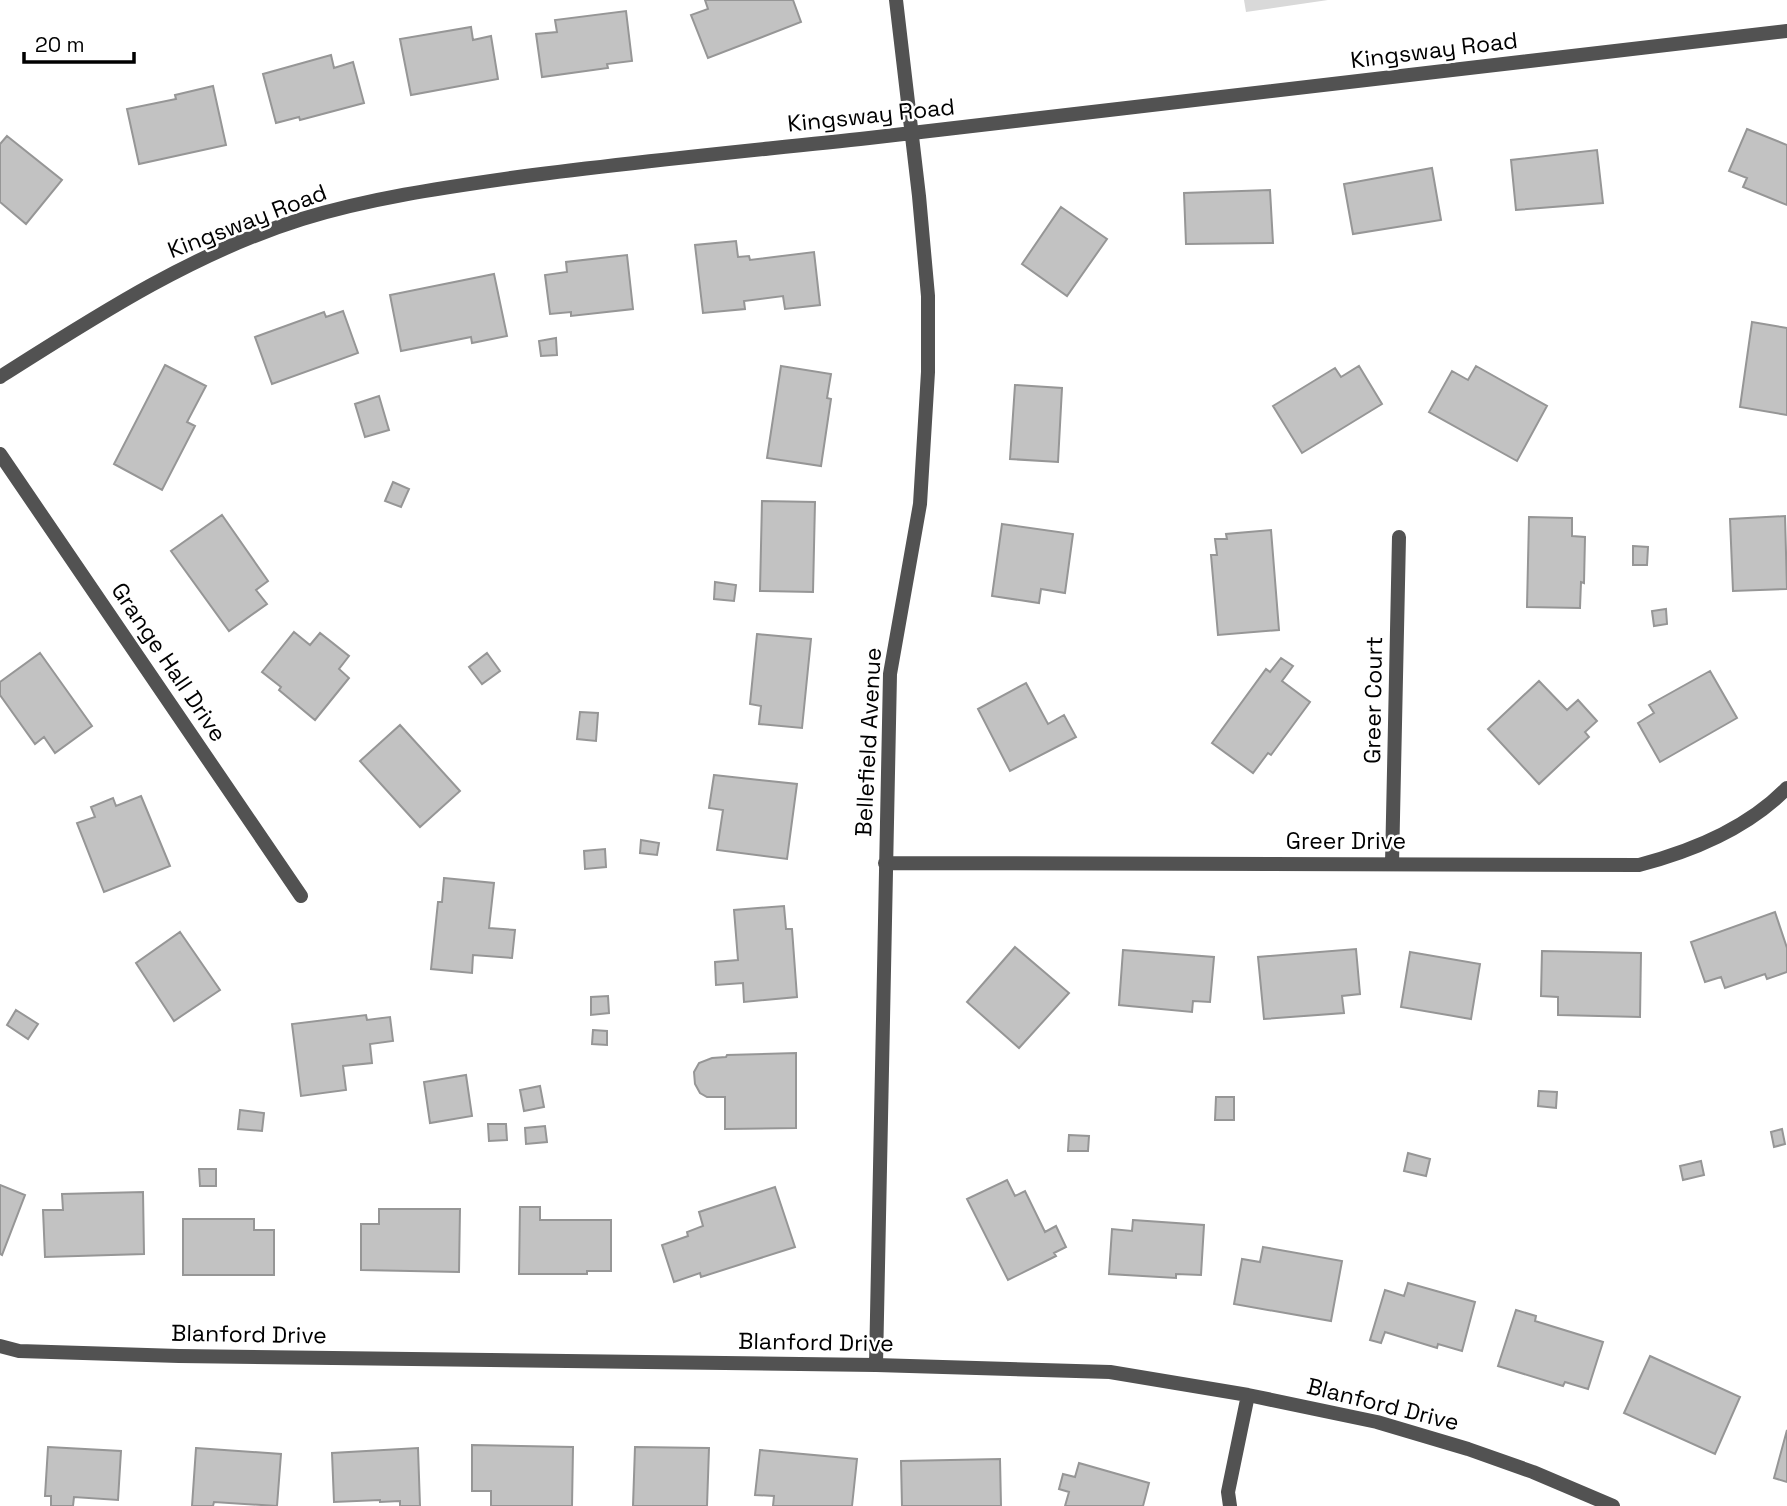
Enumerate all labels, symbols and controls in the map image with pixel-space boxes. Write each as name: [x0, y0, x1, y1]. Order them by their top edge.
scale bar: [24, 21, 135, 65]
street label: Kingsway Road: [1349, 25, 1519, 75]
text: 20 m: [35, 31, 85, 58]
street label: Kingsway Road: [786, 91, 956, 139]
street label: Kingsway Road: [163, 177, 331, 265]
street label: Grange Hall Drive: [105, 577, 233, 747]
street label: Greer Court: [1357, 636, 1389, 764]
street label: Bellefield Avenue: [848, 647, 888, 837]
street label: Greer Drive: [1286, 826, 1406, 856]
street label: Blanford Drive: [171, 1318, 327, 1350]
street label: Blanford Drive: [738, 1326, 894, 1358]
street label: Blanford Drive: [1304, 1371, 1462, 1437]

